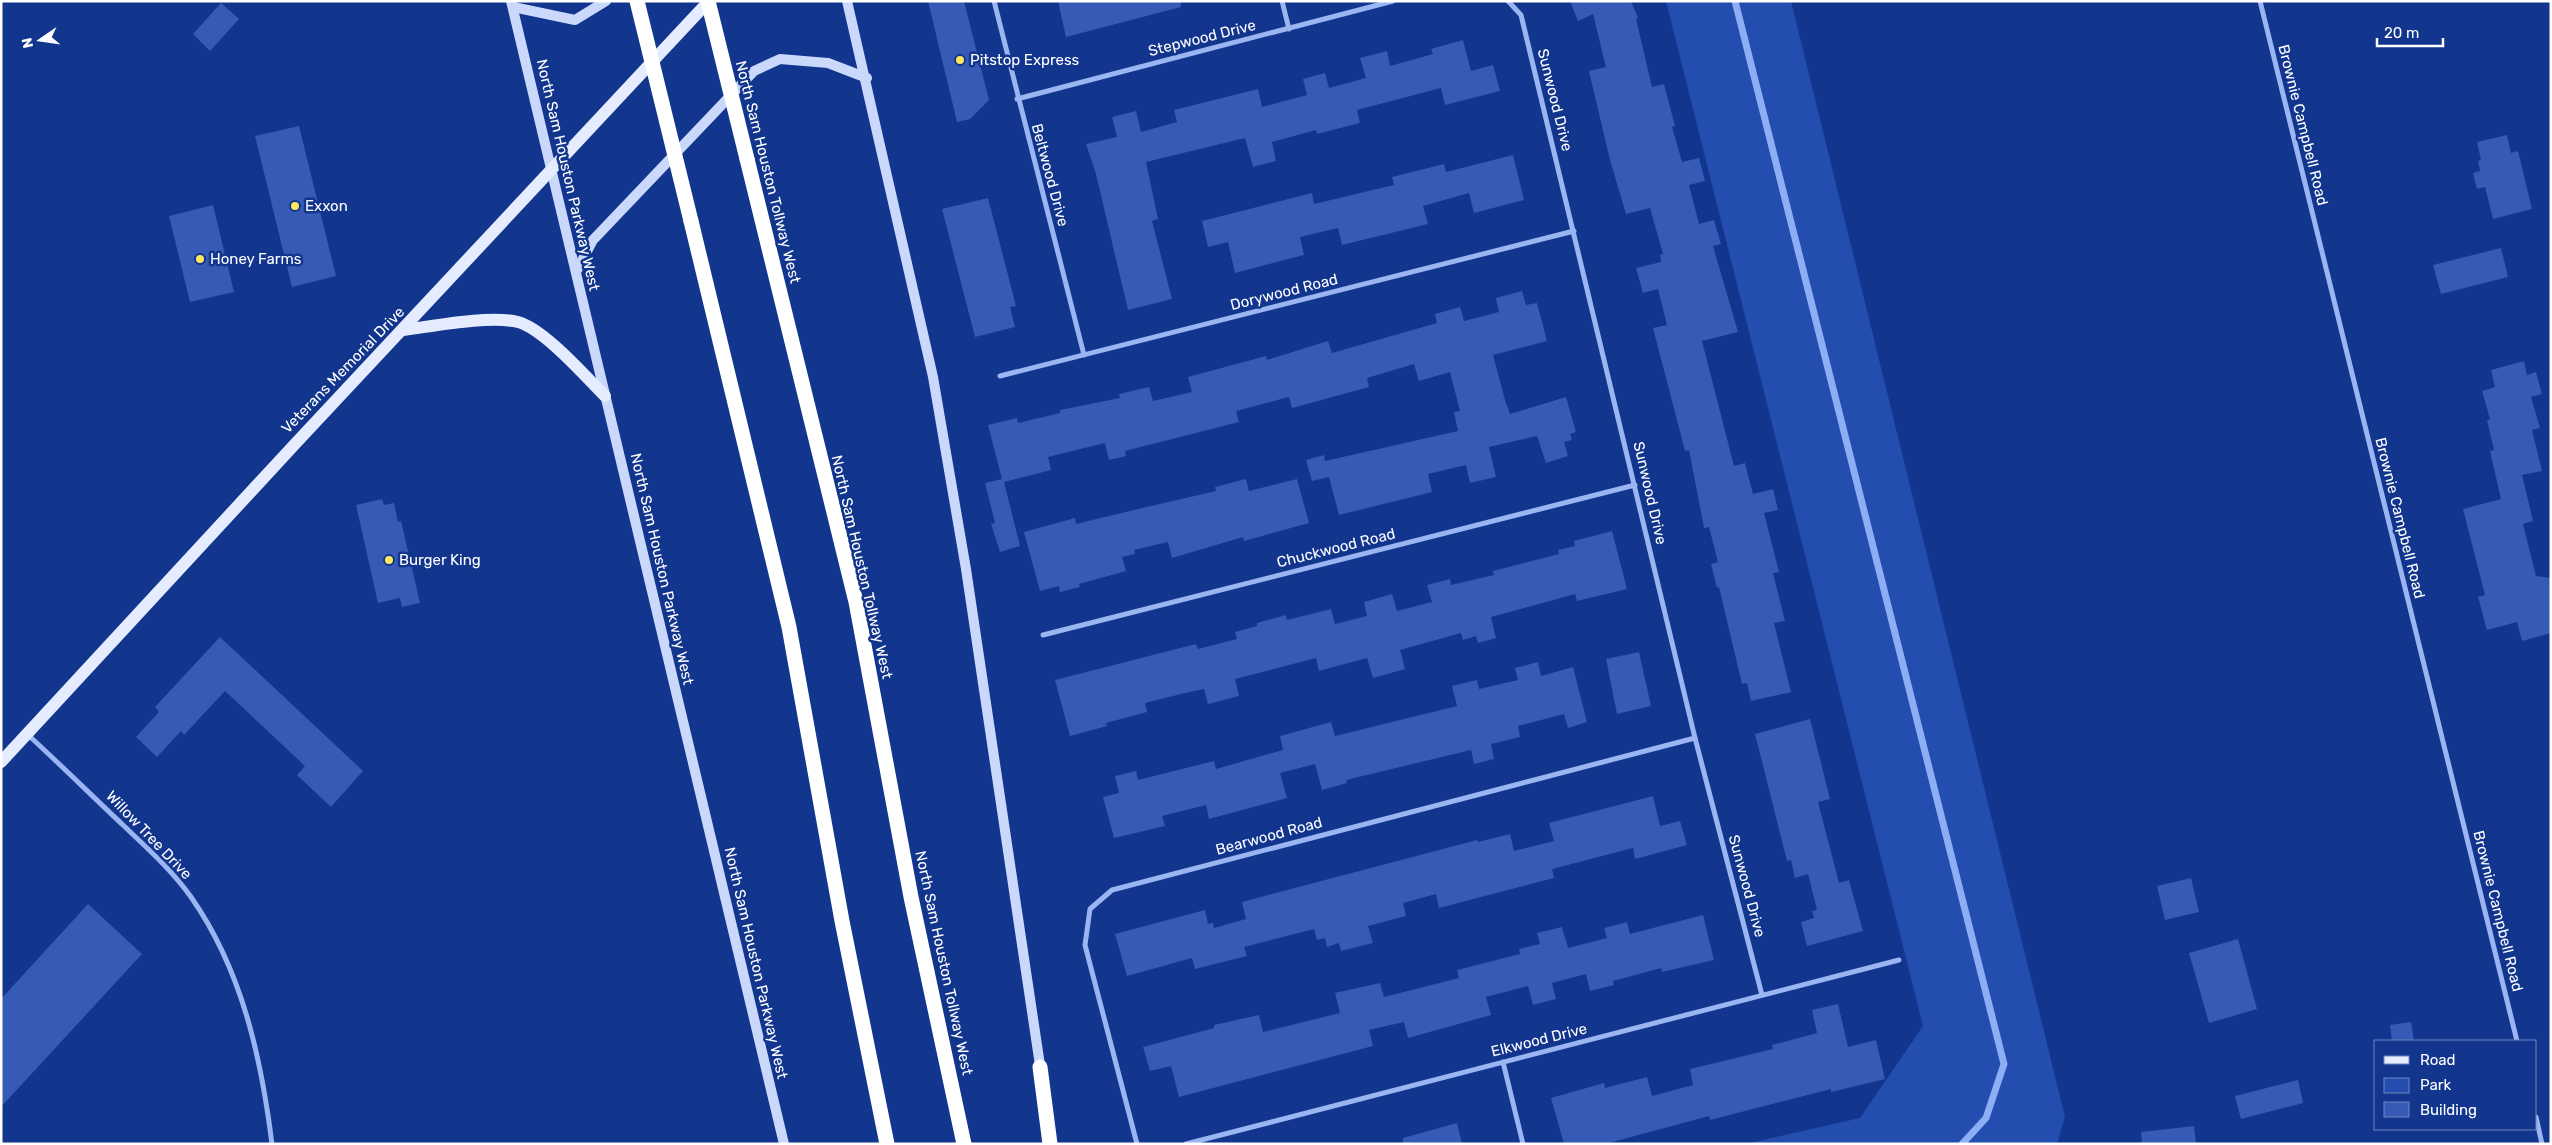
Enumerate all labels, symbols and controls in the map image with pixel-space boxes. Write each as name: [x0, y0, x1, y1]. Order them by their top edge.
north arrow: [15, 15, 65, 65]
scale bar: [2377, 15, 2443, 47]
street label: Stepwood Drive: [1146, 16, 1258, 60]
text: 20 m: [2384, 24, 2419, 42]
text: N: [18, 36, 37, 50]
street label: Brownie Campbell Road: [2274, 43, 2332, 207]
street label: Sunwood Drive: [1534, 47, 1576, 153]
place label: Pitstop Express: [970, 51, 1080, 69]
marker: Pitstop Express: [954, 54, 966, 66]
street label: North Sam Houston Parkway West: [533, 57, 603, 293]
street label: North Sam Houston Tollway West: [732, 59, 804, 285]
street label: Beltwood Drive: [1028, 122, 1072, 228]
place label: Exxon: [305, 197, 348, 215]
marker: Exxon: [289, 200, 301, 212]
place label: Honey Farms: [210, 250, 302, 268]
marker: Honey Farms: [194, 253, 206, 265]
street label: Dorywood Road: [1228, 270, 1340, 314]
street label: Veterans Memorial Drive: [278, 303, 408, 437]
street label: Brownie Campbell Road: [2371, 436, 2429, 600]
street label: Sunwood Drive: [1629, 440, 1671, 546]
street label: North Sam Houston Parkway West: [627, 451, 697, 687]
street label: North Sam Houston Tollway West: [827, 453, 897, 681]
street label: Chuckwood Road: [1275, 525, 1397, 571]
place label: Burger King: [399, 551, 481, 569]
marker: Burger King: [383, 554, 395, 566]
street label: Willow Tree Drive: [102, 787, 196, 883]
street label: Bearwood Road: [1214, 813, 1324, 859]
street label: Brownie Campbell Road: [2469, 829, 2527, 993]
street label: Sunwood Drive: [1725, 833, 1769, 939]
street label: North Sam Houston Parkway West: [721, 845, 791, 1081]
street label: North Sam Houston Tollway West: [911, 849, 977, 1077]
street label: Elkwood Drive: [1489, 1019, 1589, 1061]
legend: [2374, 1040, 2537, 1130]
text: Road: [2420, 1051, 2456, 1069]
text: Park: [2420, 1076, 2451, 1094]
text: Building: [2420, 1101, 2477, 1119]

